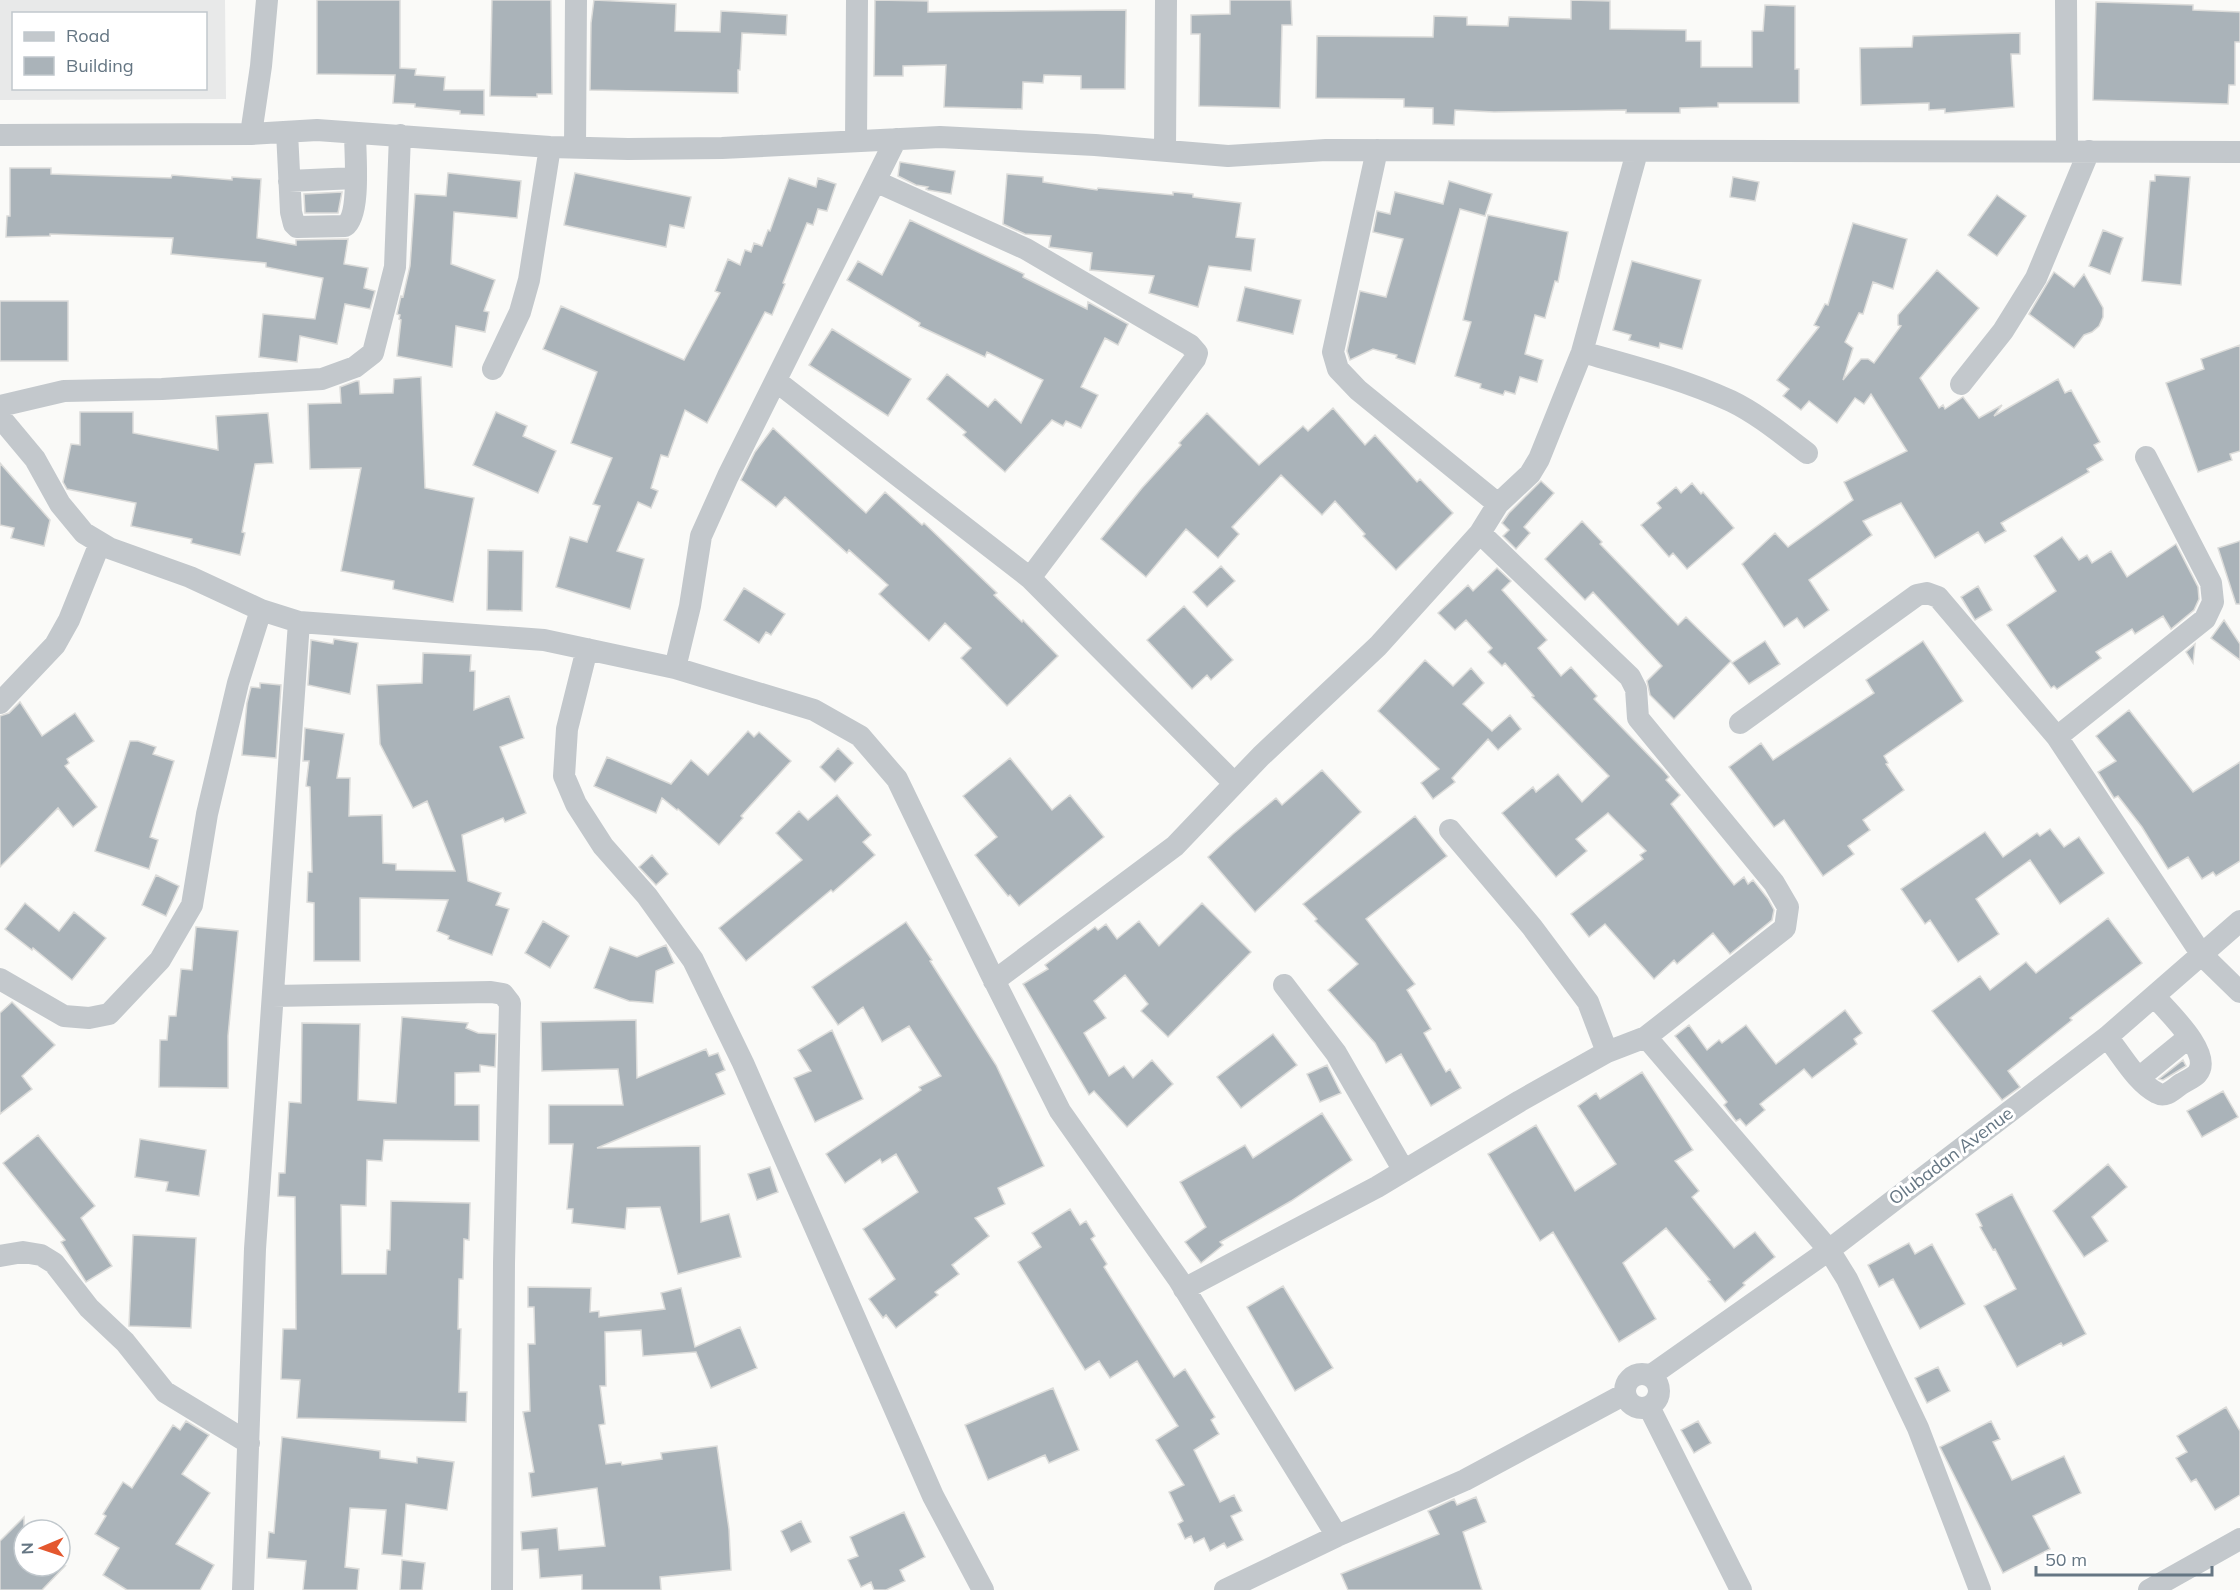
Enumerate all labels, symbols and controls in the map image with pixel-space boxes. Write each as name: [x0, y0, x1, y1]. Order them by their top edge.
legend: [12, 12, 207, 90]
text: Road: [66, 24, 110, 47]
text: Building: [66, 54, 134, 77]
street label: Olubadan Avenue: [1884, 1101, 2017, 1210]
north arrow: [12, 1518, 72, 1578]
scale bar: [2036, 1539, 2212, 1577]
text: N: [17, 1542, 37, 1555]
text: 50 m: [2045, 1548, 2087, 1571]

